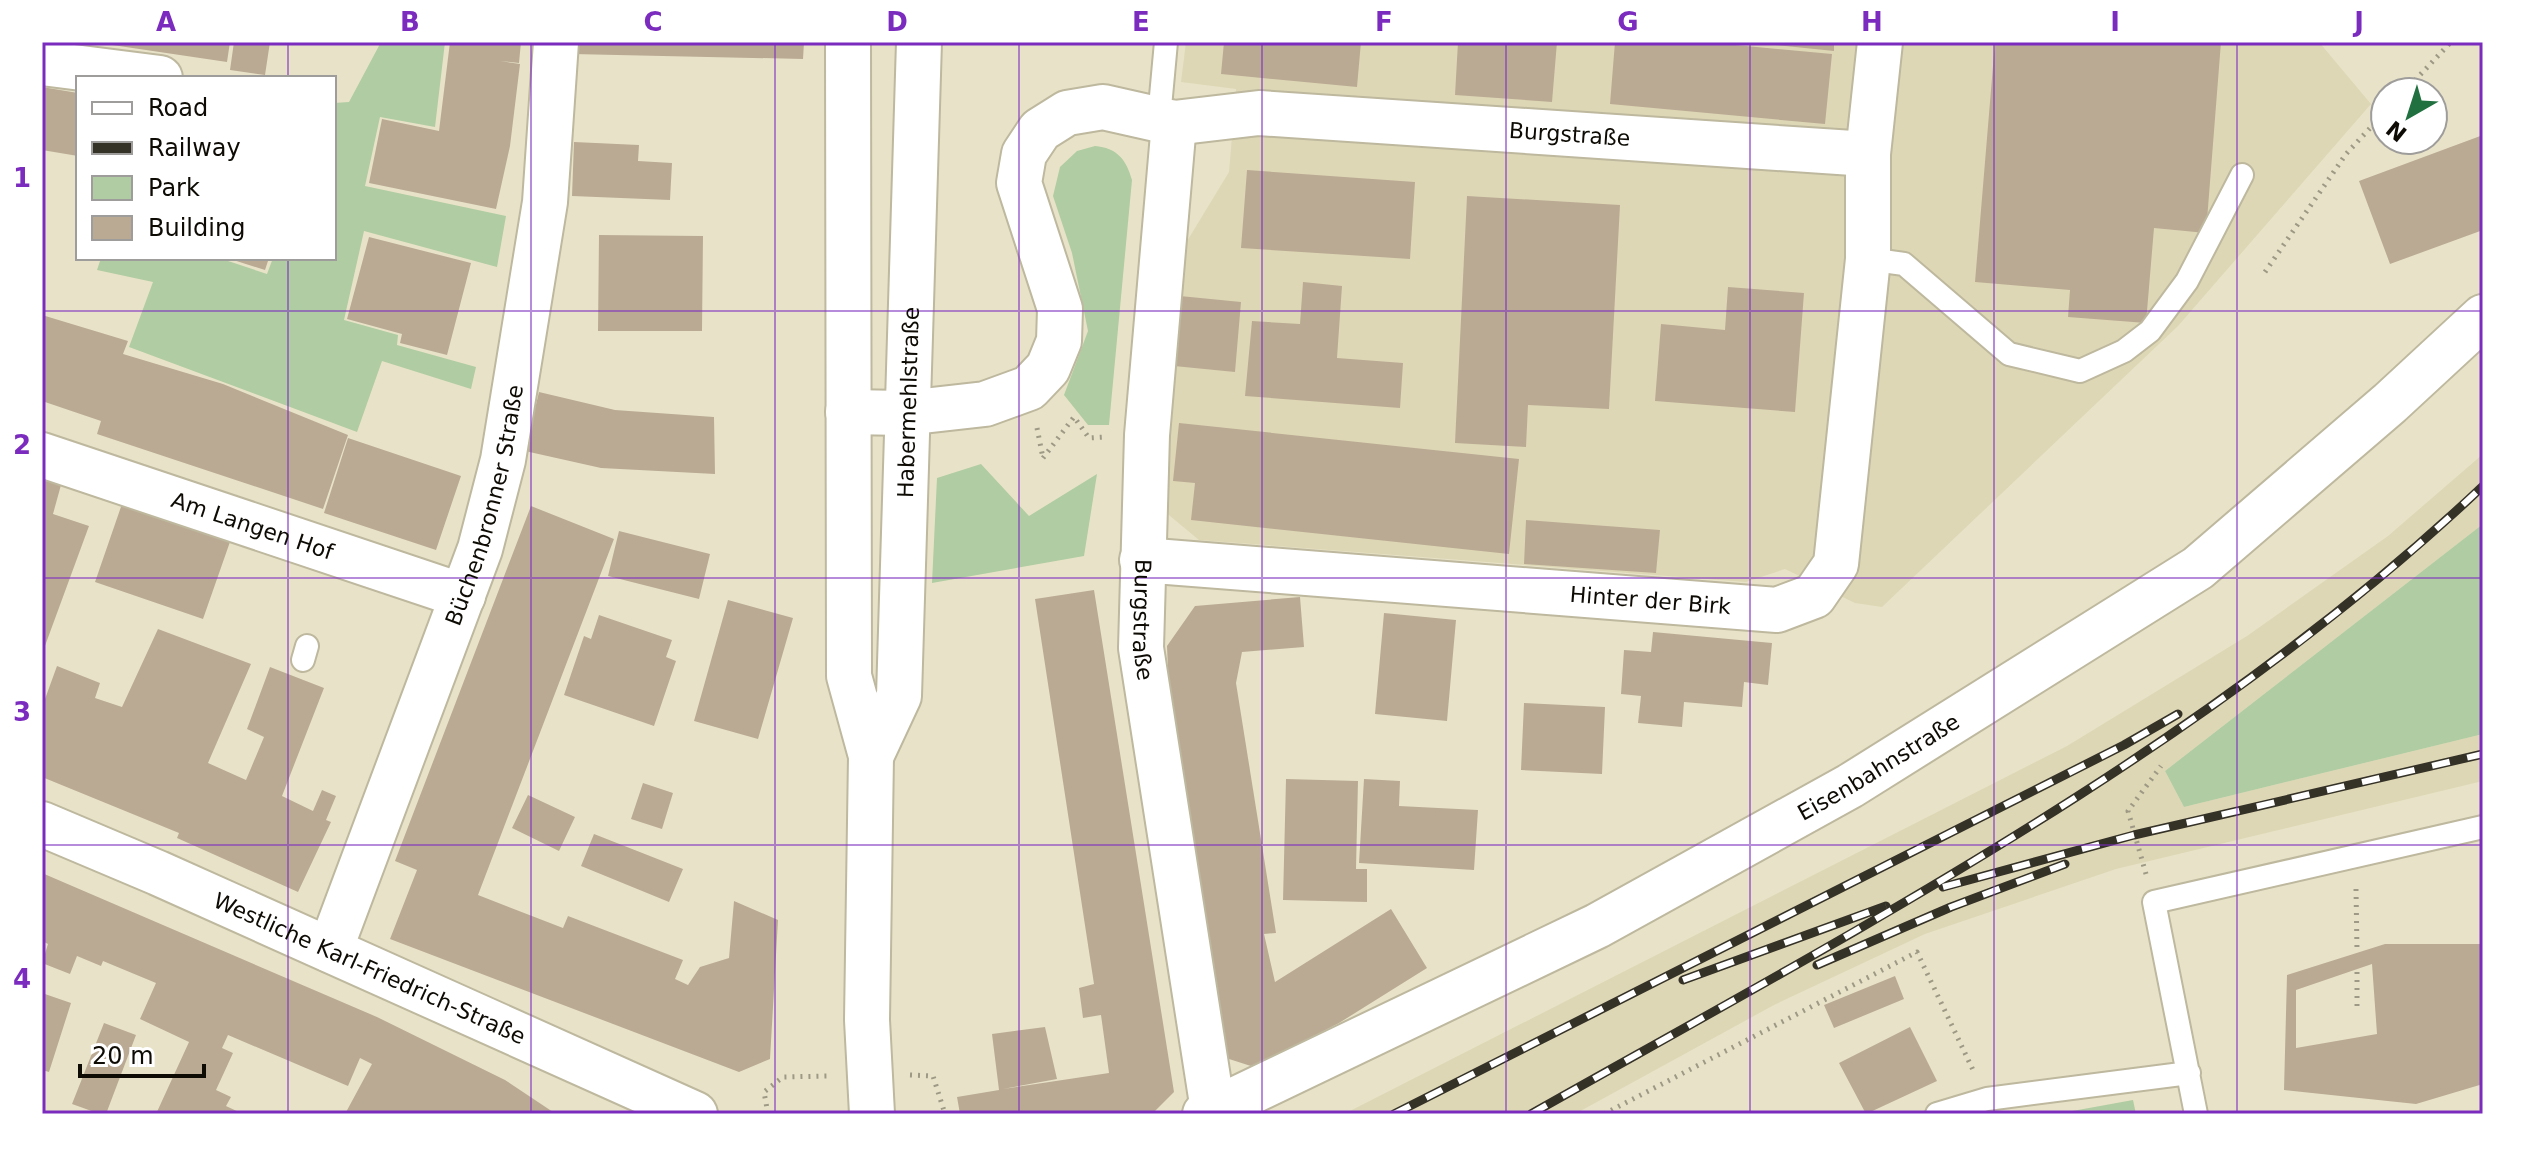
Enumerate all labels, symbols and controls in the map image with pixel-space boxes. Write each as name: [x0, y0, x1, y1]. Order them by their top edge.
text: A: [156, 7, 176, 37]
text: B: [400, 7, 420, 37]
text: C: [643, 7, 663, 37]
text: D: [886, 7, 908, 37]
text: E: [1132, 7, 1150, 37]
text: F: [1375, 7, 1393, 37]
text: G: [1617, 7, 1639, 37]
text: H: [1861, 7, 1883, 37]
text: I: [2110, 7, 2120, 37]
text: J: [2352, 7, 2364, 37]
legend: [76, 76, 336, 260]
north arrow: [2369, 76, 2449, 156]
text: Road: [148, 94, 208, 122]
text: N: [2382, 116, 2412, 147]
street label: Burgstraße: [1508, 118, 1631, 151]
text: Railway: [148, 134, 241, 162]
text: 1: [13, 163, 31, 193]
text: Park: [148, 174, 200, 202]
text: Building: [148, 214, 245, 242]
street label: Habermehlstraße: [893, 306, 924, 498]
street label: Büchenbronner Straße: [441, 383, 528, 629]
text: 2: [13, 430, 31, 460]
street label: Am Langen Hof: [168, 487, 338, 565]
street label: Burgstraße: [1128, 559, 1158, 682]
street label: Hinter der Birk: [1569, 582, 1732, 619]
text: 3: [13, 697, 31, 727]
street label: Eisenbahnstraße: [1793, 709, 1964, 826]
street label: Westliche Karl-Friedrich-Straße: [210, 888, 529, 1049]
text: 4: [13, 964, 31, 994]
scale bar: [80, 1028, 204, 1078]
text: 20 m: [92, 1042, 154, 1070]

